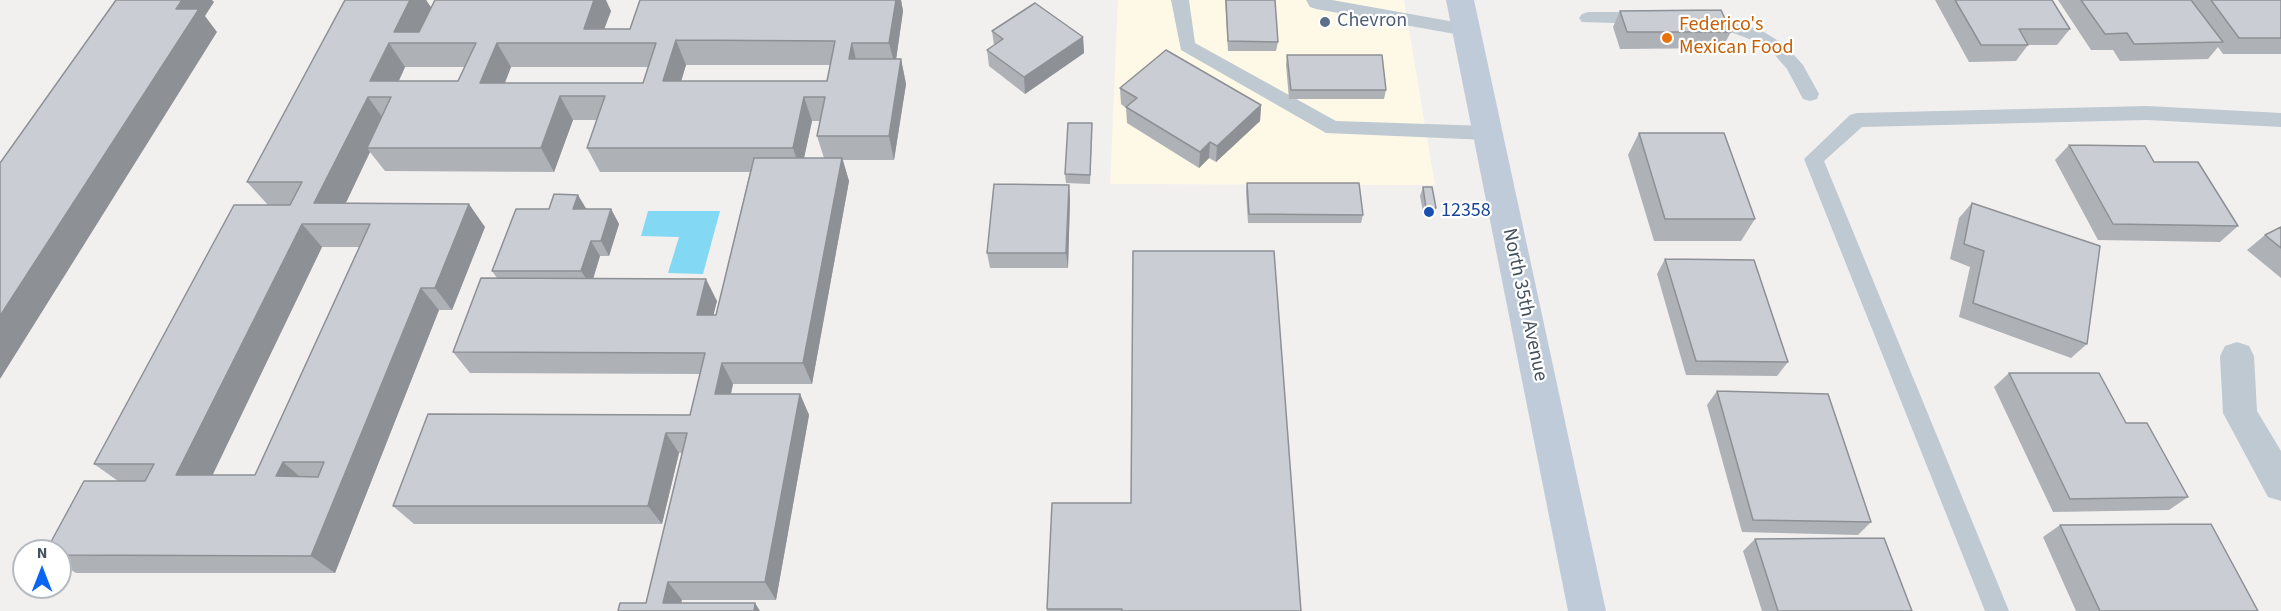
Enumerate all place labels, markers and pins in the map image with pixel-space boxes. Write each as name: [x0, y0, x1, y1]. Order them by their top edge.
place label: Chevron: [1337, 10, 1407, 34]
place label: Federico's Mexican Food: [1679, 14, 1793, 61]
marker: Chevron: [1318, 15, 1332, 29]
marker: Federico's Mexican Food: [1660, 31, 1674, 45]
place label: 12358: [1441, 200, 1491, 224]
marker: 12358: [1422, 205, 1436, 219]

